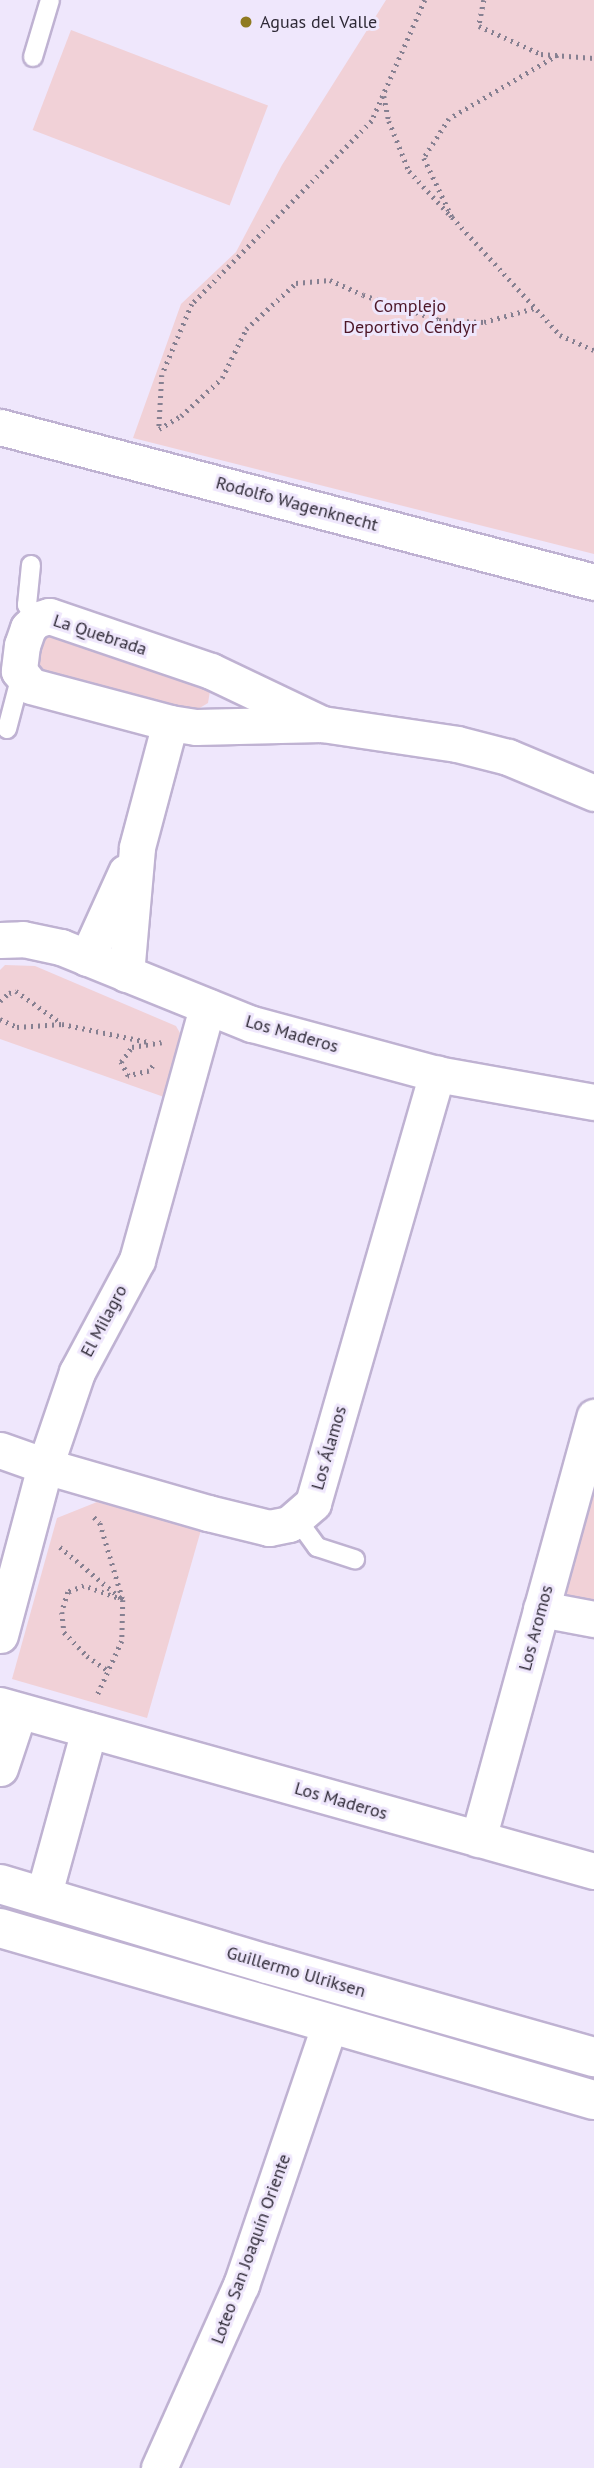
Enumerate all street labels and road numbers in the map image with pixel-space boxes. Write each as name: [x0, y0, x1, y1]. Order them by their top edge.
street label: Rodolfo Wagenknecht: [213, 472, 381, 536]
street label: La Quebrada: [50, 610, 150, 660]
street label: Los Maderos: [243, 1010, 341, 1058]
street label: El Milagro: [76, 1281, 132, 1361]
street label: Los Álamos: [307, 1403, 351, 1493]
street label: Los Aromos: [514, 1583, 558, 1673]
street label: Los Maderos: [292, 1777, 390, 1825]
street label: Guillermo Ulriksen: [224, 1942, 368, 2002]
street label: Loteo San Joaquín Oriente: [207, 2151, 295, 2347]

